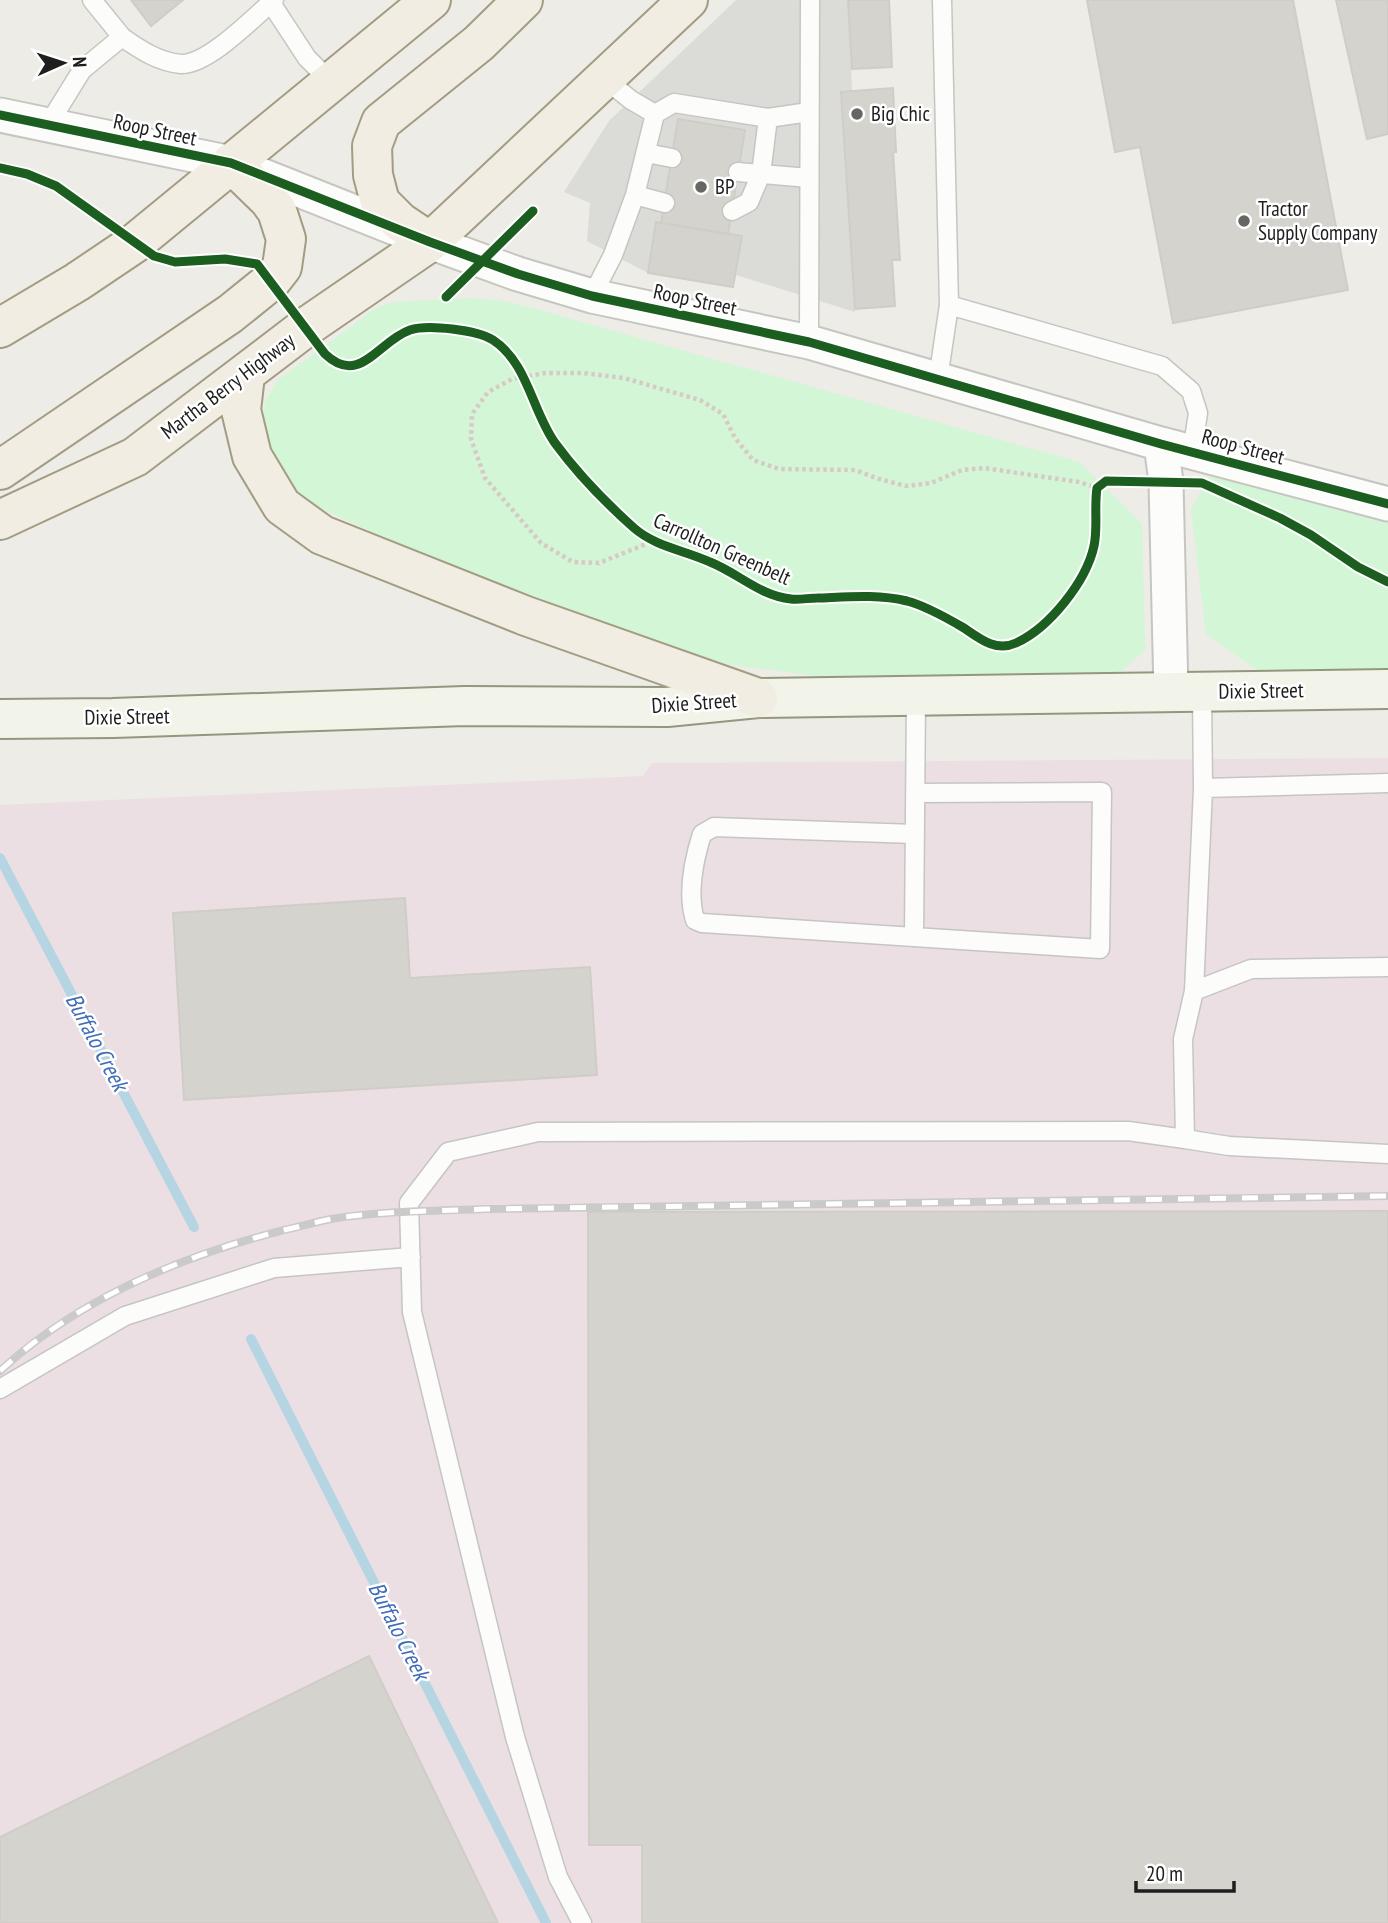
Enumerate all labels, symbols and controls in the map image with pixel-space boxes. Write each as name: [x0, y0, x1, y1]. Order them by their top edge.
north arrow: [28, 28, 98, 98]
text: N: [68, 56, 92, 68]
place label: Big Chic: [871, 100, 930, 127]
marker: Big Chic: [849, 106, 865, 122]
street label: Roop Street: [111, 108, 199, 152]
place label: BP: [715, 173, 734, 200]
marker: BP: [693, 179, 709, 195]
place label: Tractor Supply Company: [1258, 195, 1378, 246]
marker: Tractor Supply Company: [1236, 213, 1252, 229]
street label: Roop Street: [651, 278, 739, 322]
street label: Martha Berry Highway: [155, 326, 300, 445]
street label: Roop Street: [1199, 423, 1288, 471]
street label: Carrollton Greenbelt: [649, 506, 795, 591]
street label: Dixie Street: [1218, 676, 1304, 705]
street label: Dixie Street: [650, 686, 738, 719]
street label: Dixie Street: [84, 702, 170, 731]
water label: Buffalo Creek: [60, 988, 137, 1098]
water label: Buffalo Creek: [362, 1577, 438, 1687]
scale bar: [1136, 1850, 1234, 1894]
text: 20 m: [1146, 1860, 1183, 1887]

